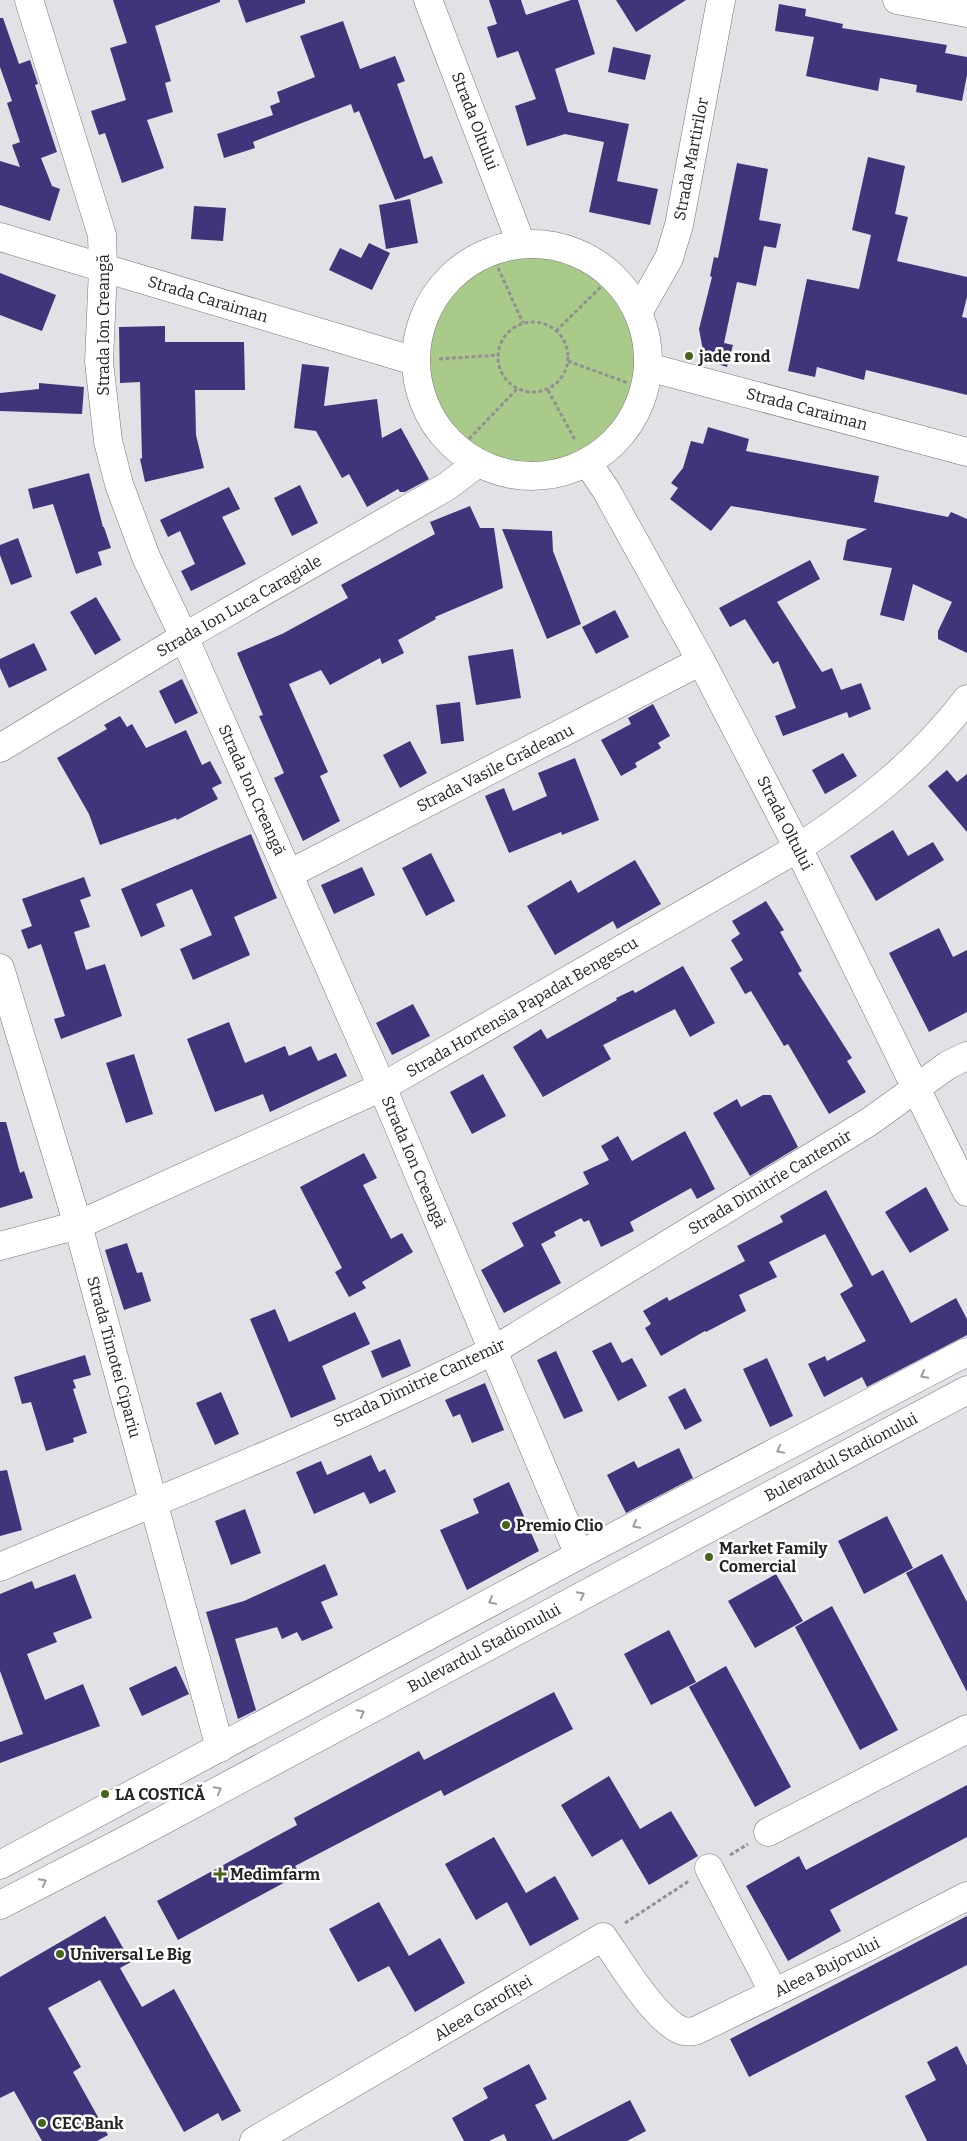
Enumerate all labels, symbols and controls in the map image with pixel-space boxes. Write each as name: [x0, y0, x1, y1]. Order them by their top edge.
street label: Strada Oltului: [448, 69, 502, 173]
street label: Strada Martirilor: [670, 96, 712, 222]
street label: Strada Ion Creangă: [94, 254, 113, 396]
street label: Strada Caraiman: [146, 272, 270, 326]
place label: jade rond: [698, 347, 771, 366]
marker: jade rond: [683, 350, 695, 362]
street label: Strada Caraiman: [744, 384, 870, 434]
street label: Strada Ion Luca Caragiale: [153, 551, 325, 661]
street label: Strada Vasile Grădeanu: [413, 720, 577, 816]
street label: Strada Ion Creangă: [215, 722, 290, 859]
street label: Strada Oltului: [753, 773, 817, 873]
street label: Strada Hortensia Papadat Bengescu: [403, 933, 641, 1081]
street label: Strada Ion Creangă: [378, 1093, 450, 1231]
street label: Strada Dimitrie Cantemir: [685, 1126, 855, 1238]
street label: Strada Timotei Cipariu: [83, 1274, 145, 1440]
street label: Strada Dimitrie Cantemir: [330, 1335, 508, 1431]
one-way arrow: [920, 1368, 929, 1378]
street label: Bulevardul Stadionului: [761, 1409, 921, 1505]
one-way arrow: [776, 1444, 785, 1454]
place label: Premio Clio: [516, 1516, 603, 1535]
marker: Premio Clio: [500, 1519, 512, 1531]
one-way arrow: [632, 1519, 641, 1529]
place label: Market Family Comercial: [719, 1539, 828, 1576]
marker: Market Family Comercial: [703, 1551, 715, 1563]
one-way arrow: [576, 1591, 585, 1601]
one-way arrow: [489, 1595, 498, 1605]
street label: Bulevardul Stadionului: [404, 1600, 564, 1696]
one-way arrow: [356, 1710, 365, 1720]
place label: LA COSTICĂ: [115, 1784, 206, 1804]
one-way arrow: [213, 1787, 222, 1797]
marker: LA COSTICĂ: [99, 1788, 111, 1800]
place label: Medimfarm: [230, 1865, 321, 1884]
marker: Medimfarm: [214, 1868, 226, 1880]
one-way arrow: [38, 1878, 47, 1888]
street label: Aleea Bujorului: [771, 1933, 883, 2001]
place label: Universal Le Big: [70, 1945, 191, 1964]
marker: Universal Le Big: [54, 1948, 66, 1960]
street label: Aleea Garofiței: [431, 1971, 536, 2046]
place label: CEC Bank: [52, 2114, 124, 2133]
marker: CEC Bank: [36, 2117, 48, 2129]

